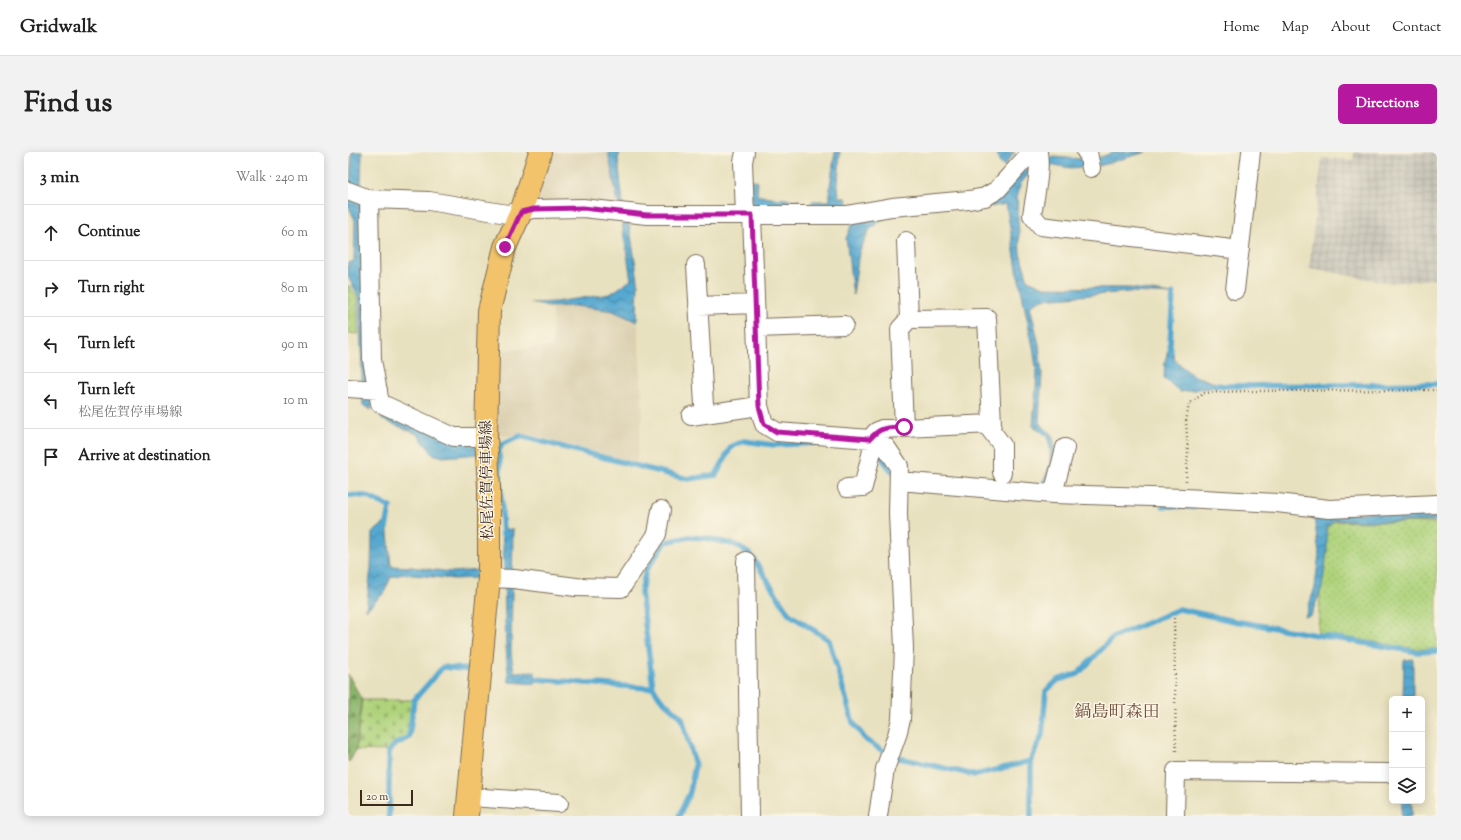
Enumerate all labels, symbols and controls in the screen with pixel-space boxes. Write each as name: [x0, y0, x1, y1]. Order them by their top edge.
text: Gridwalk: [20, 14, 97, 41]
text: Home: [1223, 18, 1260, 38]
text: Map: [1282, 18, 1309, 38]
text: About: [1331, 18, 1370, 38]
text: Contact: [1392, 18, 1441, 38]
text: Find us: [24, 84, 112, 124]
button: Directions: [1338, 84, 1437, 124]
text: 3 min: [40, 166, 79, 190]
text: Walk · 240 m: [236, 169, 308, 187]
icon: ahead: [40, 222, 62, 244]
text: Continue: [78, 222, 140, 243]
text: 60 m: [281, 224, 308, 242]
route end: [496, 238, 514, 256]
icon: right: [40, 278, 62, 300]
text: Turn right: [78, 278, 144, 299]
text: 80 m: [281, 280, 308, 298]
icon: left: [40, 334, 62, 356]
text: Turn left: [78, 334, 135, 355]
text: 90 m: [281, 336, 308, 354]
text: Turn left: [78, 380, 135, 401]
icon: left: [40, 390, 62, 412]
text: 10 m: [283, 392, 308, 410]
text: 松尾佐賀停車場線: [78, 404, 182, 422]
route start: [895, 418, 913, 436]
street label: 松尾佐賀停車場線: [476, 420, 500, 540]
icon: arrive: [40, 446, 62, 468]
text: Arrive at destination: [78, 446, 211, 467]
map controls: [1389, 696, 1425, 804]
button: +: [1389, 696, 1425, 732]
district label: 鍋島町森田: [1075, 701, 1160, 725]
button: −: [1389, 732, 1425, 768]
button: layers: [1389, 768, 1425, 804]
scale bar: [360, 788, 413, 807]
text: 20 m: [366, 789, 388, 805]

